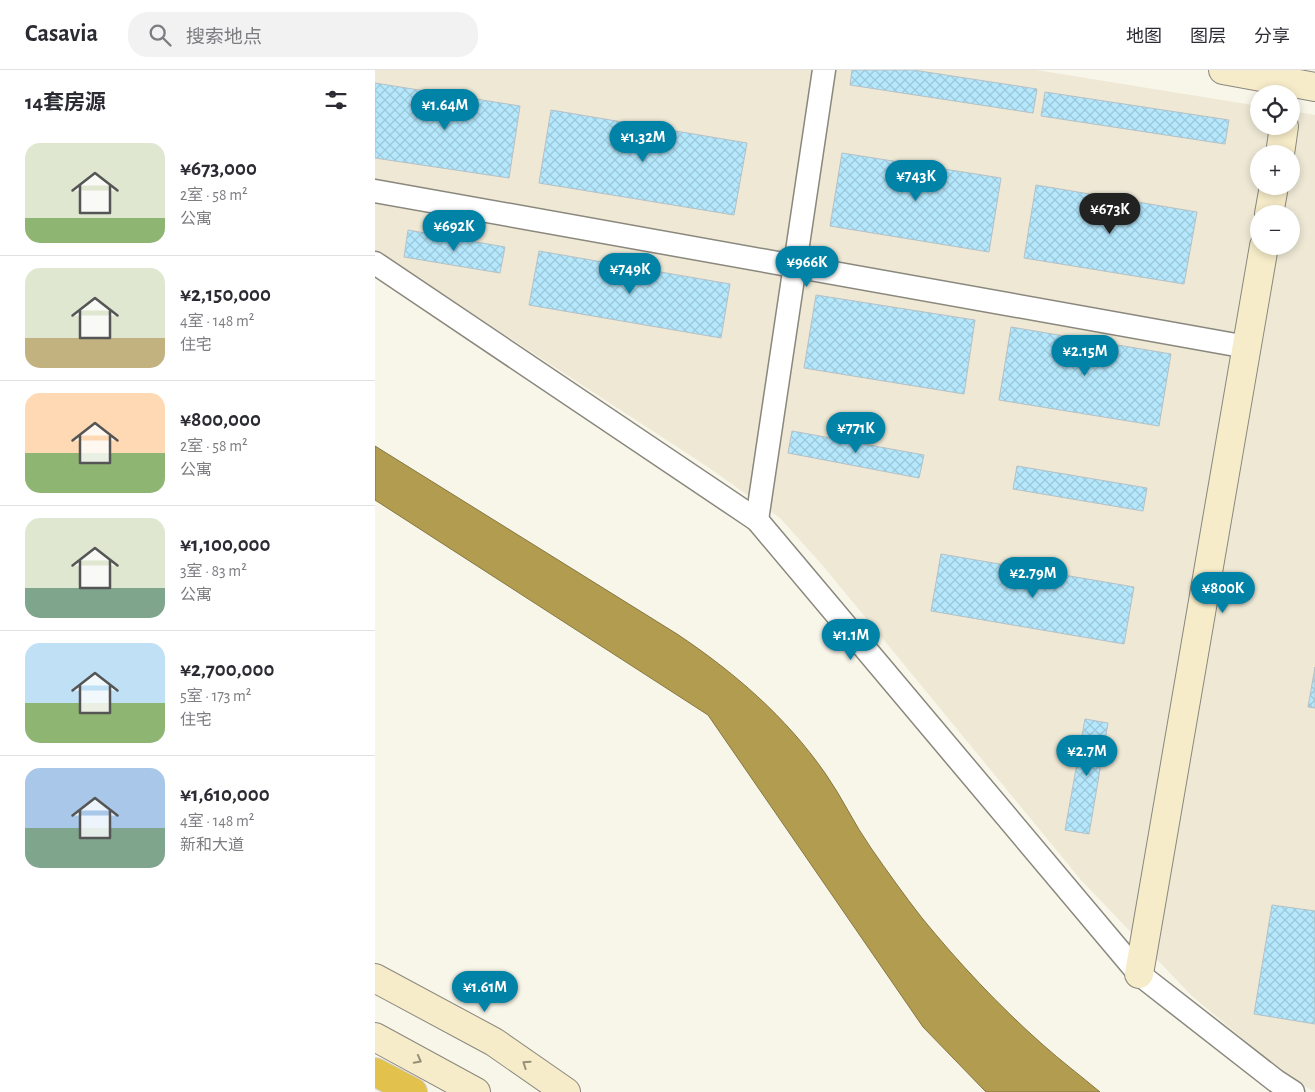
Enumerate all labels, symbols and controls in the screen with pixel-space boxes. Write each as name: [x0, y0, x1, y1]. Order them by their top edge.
search box: [128, 12, 478, 57]
icon: search: [146, 21, 174, 49]
text: Casavia: [25, 22, 98, 46]
text: 搜索地点: [186, 28, 262, 47]
text: 地图: [1126, 28, 1162, 46]
text: 图层: [1190, 28, 1226, 46]
text: 分享: [1254, 28, 1290, 46]
map controls: [1250, 85, 1300, 255]
button: locate: [1250, 85, 1300, 135]
icon: filters: [322, 86, 350, 114]
pin: ¥1.64M: [404, 88, 486, 131]
text: 14套房源: [25, 92, 106, 113]
text: ¥1.64M: [422, 97, 468, 113]
pin: ¥1.32M: [602, 121, 684, 163]
text: ¥1.32M: [620, 129, 666, 145]
button: +: [1250, 145, 1300, 195]
text: ¥673,000: [180, 158, 257, 179]
pin: ¥743K: [881, 160, 951, 202]
icon: home: [65, 163, 125, 223]
text: ¥743K: [896, 168, 936, 184]
text: 2室 · 58 m²: [180, 187, 248, 203]
pin: ¥673K: [1075, 192, 1145, 235]
text: ¥673K: [1090, 201, 1130, 217]
button: −: [1250, 205, 1300, 255]
pin: ¥692K: [419, 210, 489, 252]
text: 公寓: [180, 211, 212, 227]
text: ¥692K: [434, 218, 474, 234]
pin: ¥966K: [772, 246, 842, 288]
pin: ¥749K: [595, 252, 665, 295]
text: ¥966K: [787, 254, 827, 270]
text: ¥749K: [610, 261, 650, 277]
text: ¥2,150,000: [180, 284, 271, 305]
icon: home: [65, 288, 125, 348]
text: 4室 · 148 m²: [180, 313, 254, 329]
pin: ¥2.15M: [1044, 334, 1126, 377]
text: 住宅: [180, 337, 212, 353]
text: ¥2.15M: [1062, 343, 1108, 359]
text: ¥800,000: [180, 409, 261, 430]
pin: ¥771K: [821, 412, 891, 454]
icon: home: [65, 413, 125, 473]
text: ¥771K: [837, 420, 875, 436]
text: 2室 · 58 m²: [180, 438, 248, 454]
text: 公寓: [180, 462, 212, 478]
text: ¥1,100,000: [180, 534, 271, 555]
icon: home: [65, 538, 125, 598]
pin: ¥2.79M: [992, 556, 1074, 599]
text: 3室 · 83 m²: [180, 563, 247, 579]
text: ¥2.79M: [1009, 565, 1057, 581]
pin: ¥800K: [1188, 572, 1258, 614]
text: ¥800K: [1202, 580, 1244, 596]
text: 公寓: [180, 587, 212, 603]
pin: ¥1.1M: [816, 618, 886, 661]
text: ¥1.1M: [833, 627, 869, 643]
text: ¥2,700,000: [180, 659, 274, 680]
icon: home: [65, 663, 125, 723]
text: 5室 · 173 m²: [180, 688, 251, 704]
text: 住宅: [180, 712, 212, 728]
pin: ¥2.7M: [1052, 734, 1122, 777]
text: ¥2.7M: [1067, 743, 1107, 759]
text: ¥1,610,000: [180, 784, 270, 805]
icon: home: [65, 788, 125, 848]
text: 4室 · 148 m²: [180, 813, 254, 829]
text: 新和大道: [180, 837, 244, 853]
pin: ¥1.61M: [444, 970, 526, 1013]
text: ¥1.61M: [463, 979, 507, 995]
one-way arrow: [413, 1053, 422, 1063]
one-way arrow: [523, 1061, 532, 1070]

